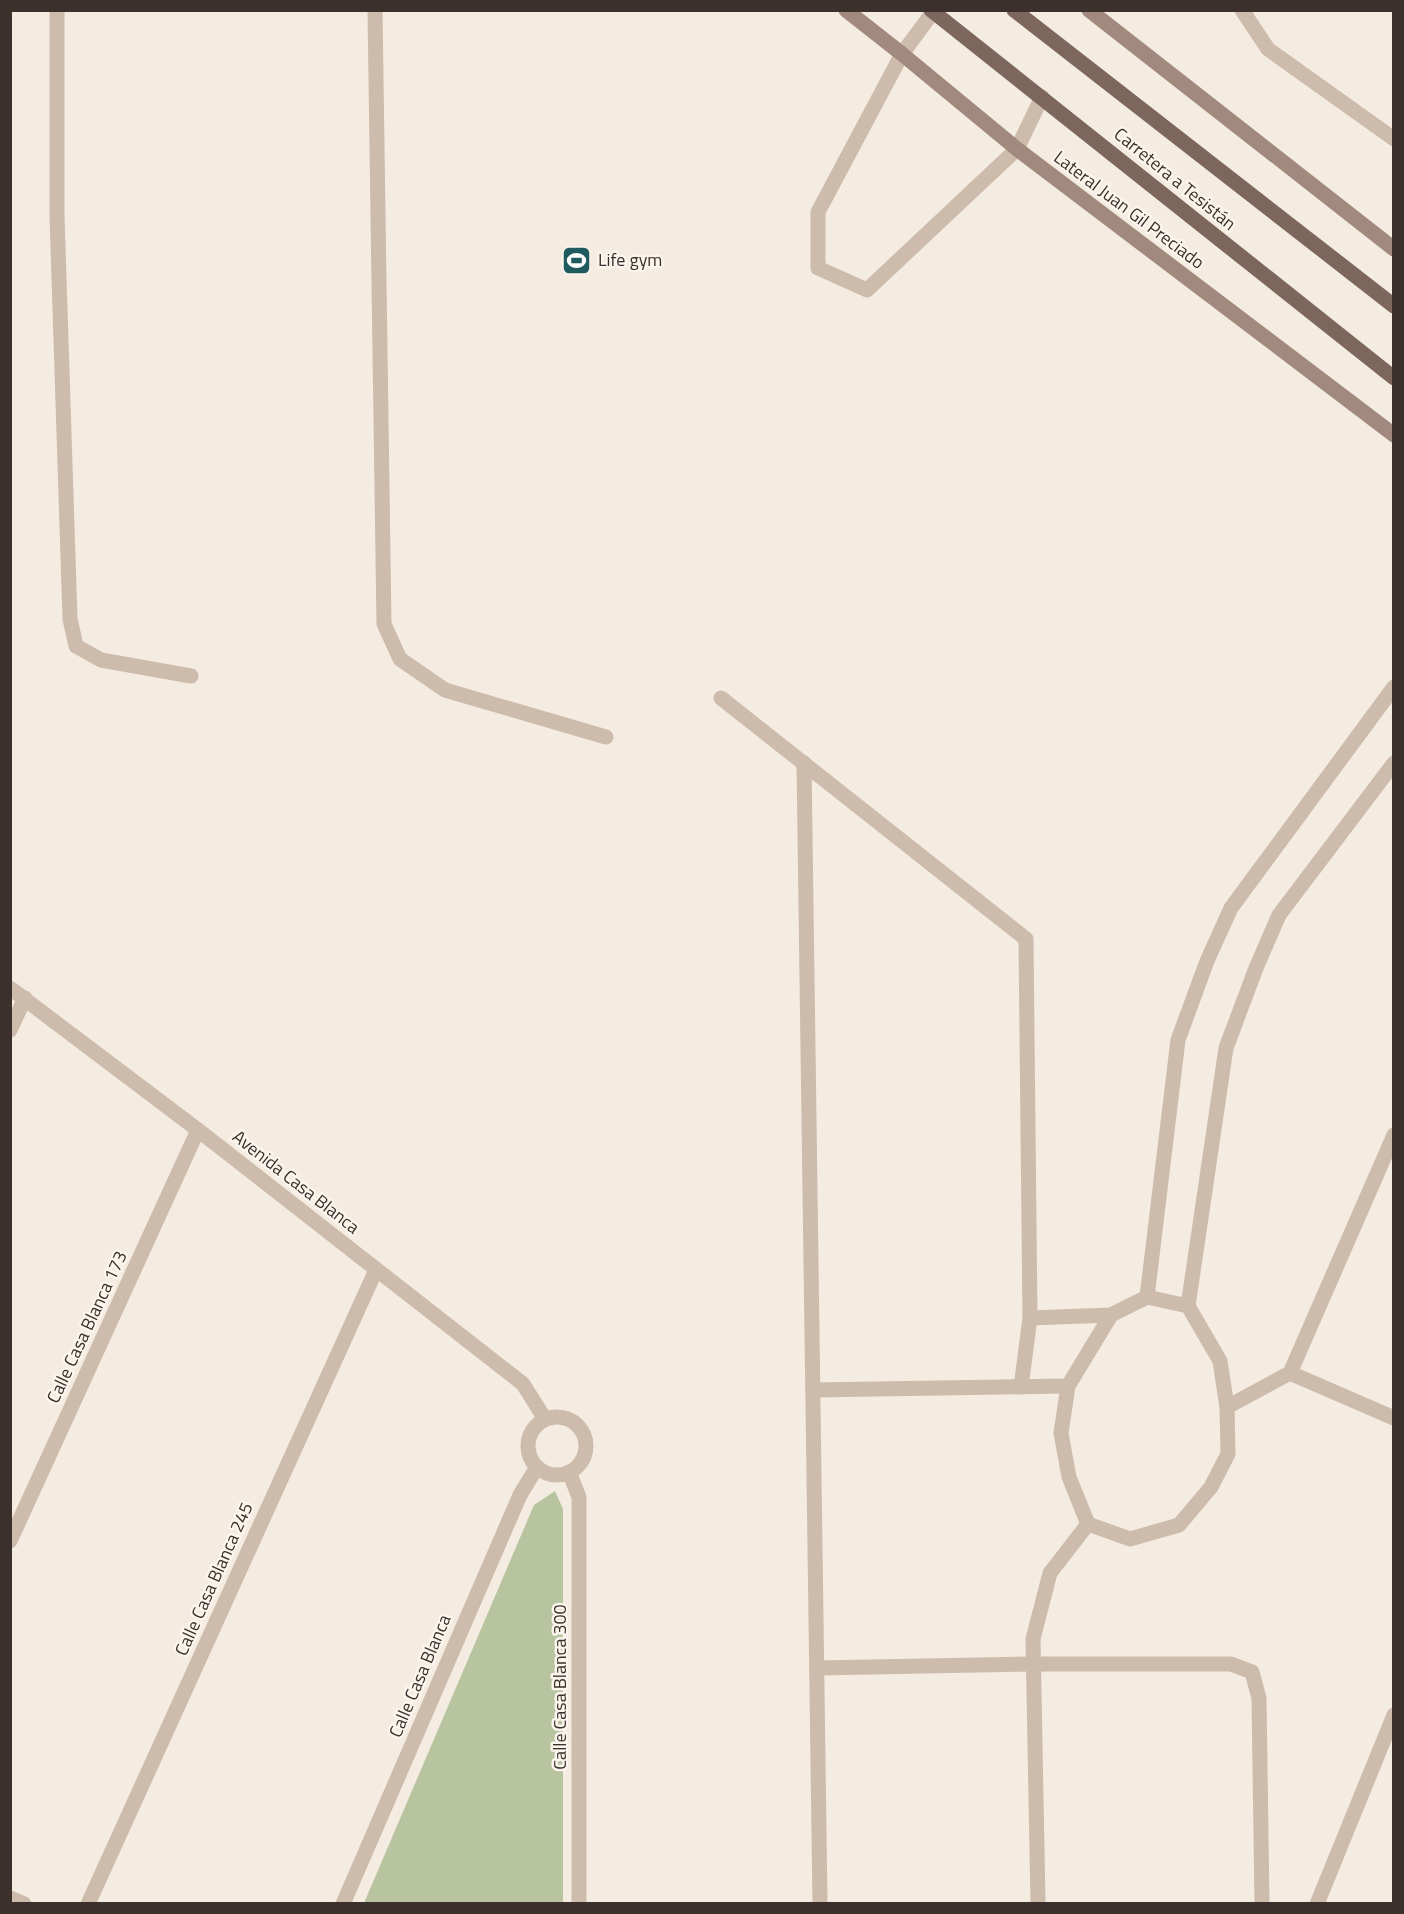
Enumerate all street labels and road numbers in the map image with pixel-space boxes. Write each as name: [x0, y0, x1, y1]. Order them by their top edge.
street label: Carretera a Tesistán: [1108, 121, 1242, 236]
street label: Lateral Juan Gil Preciado: [1048, 144, 1210, 275]
street label: Avenida Casa Blanca: [227, 1123, 366, 1240]
street label: Calle Casa Blanca 173: [39, 1246, 134, 1407]
street label: Calle Casa Blanca 245: [168, 1498, 260, 1660]
street label: Calle Casa Blanca 300: [546, 1604, 573, 1770]
street label: Calle Casa Blanca: [381, 1610, 458, 1741]

